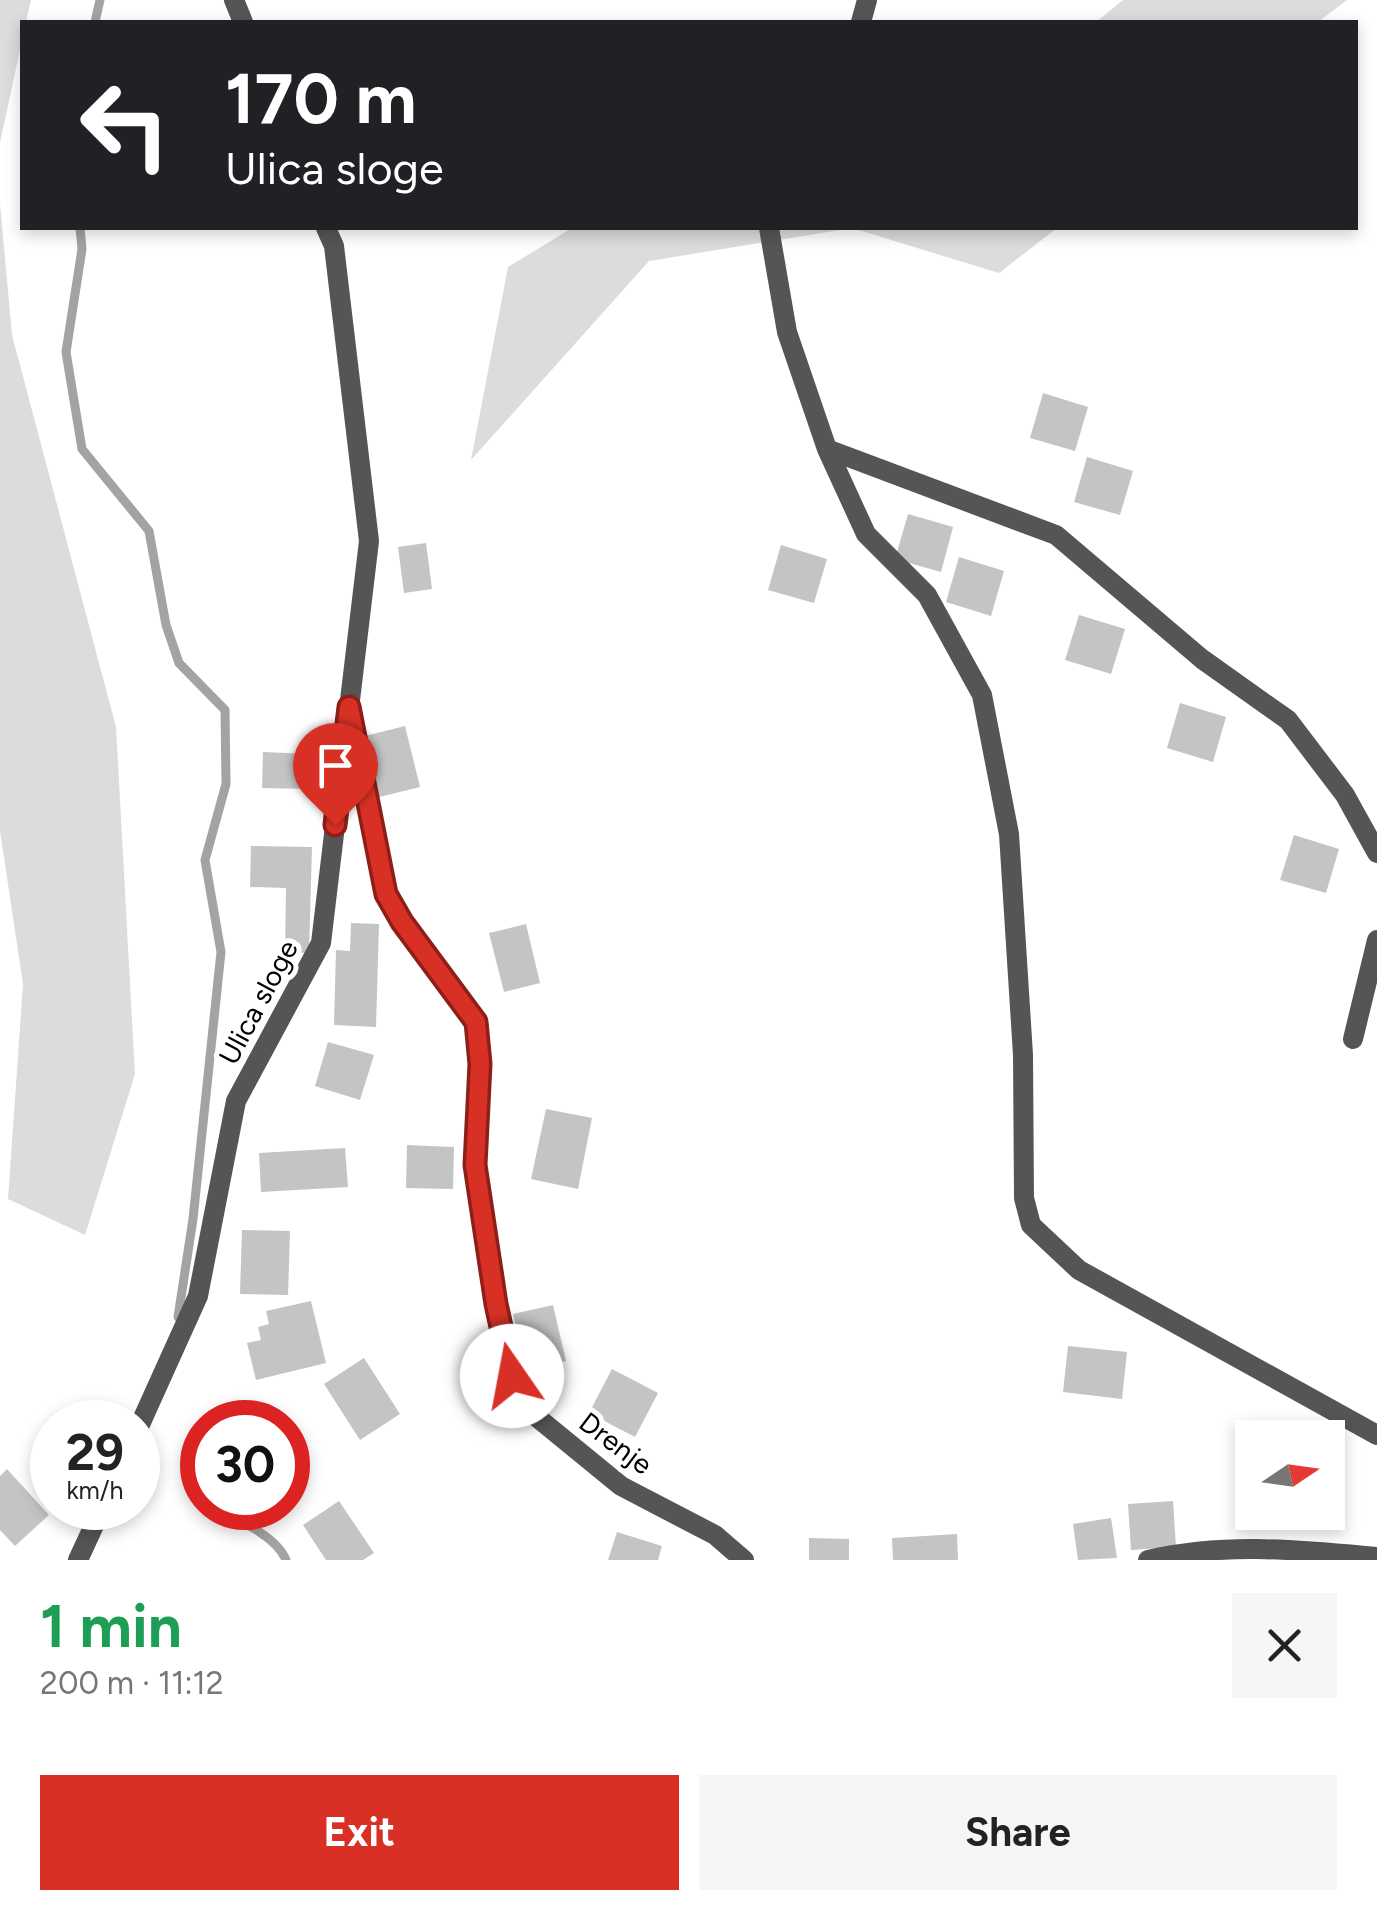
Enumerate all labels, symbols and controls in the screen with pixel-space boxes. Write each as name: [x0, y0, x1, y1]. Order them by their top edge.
text: 170 m: [225, 56, 417, 141]
icon: left: [60, 60, 190, 190]
text: Ulica sloge: [225, 141, 444, 195]
pin: [293, 723, 378, 826]
icon: arrive: [308, 738, 363, 793]
street label: Ulica sloge: [211, 934, 305, 1070]
position arrow: [460, 1324, 564, 1428]
speed limit sign: 30: [180, 1400, 310, 1530]
street label: Drenje: [573, 1405, 659, 1481]
north arrow: [1235, 1420, 1345, 1530]
map controls: [1235, 1420, 1345, 1530]
text: 29: [66, 1422, 124, 1483]
text: km/h: [66, 1475, 124, 1505]
text: 1 min: [40, 1590, 182, 1662]
button: close: [1232, 1593, 1337, 1698]
text: 200 m · 11:12: [40, 1664, 224, 1702]
button: Exit: [40, 1775, 679, 1890]
button: Share: [699, 1775, 1337, 1890]

